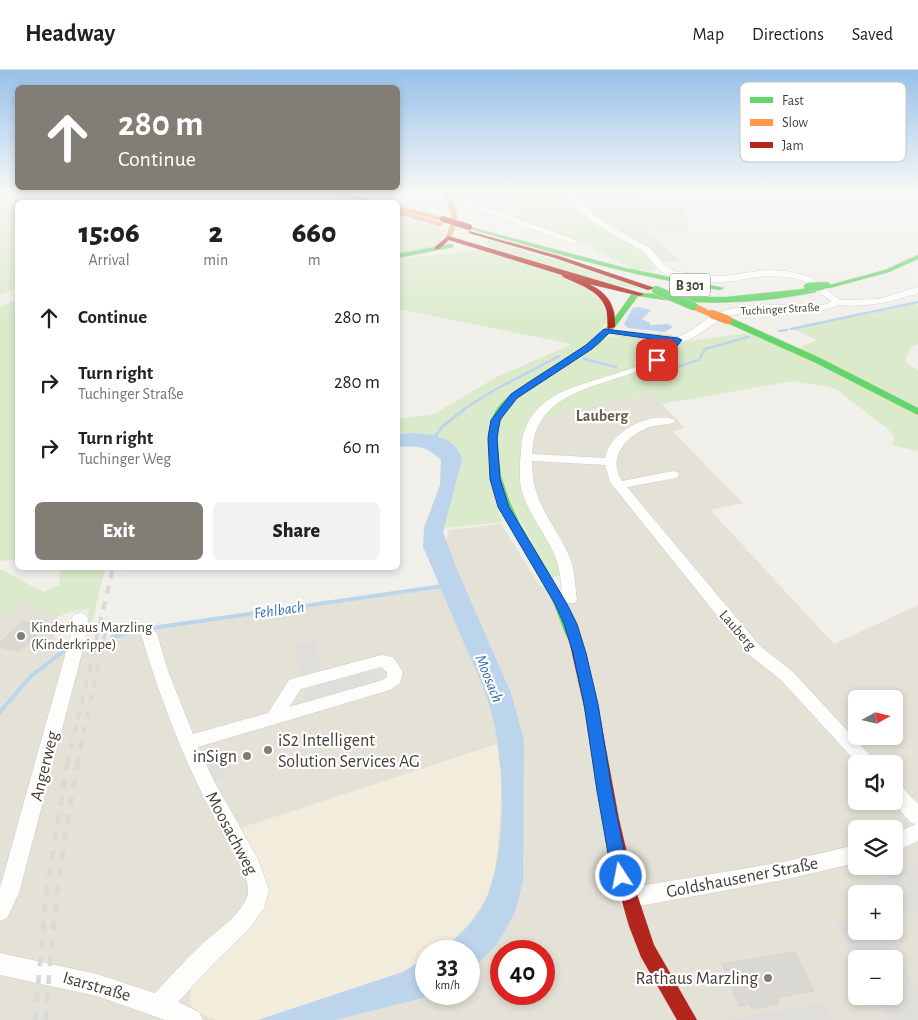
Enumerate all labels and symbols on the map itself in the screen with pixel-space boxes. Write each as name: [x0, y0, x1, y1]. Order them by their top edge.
legend: [740, 82, 906, 162]
text: Fast: [782, 94, 804, 108]
text: Slow: [782, 116, 809, 130]
text: Jam: [782, 139, 804, 153]
road number: B 301: [670, 274, 710, 296]
street label: Tuchinger Straße: [740, 301, 820, 317]
pin: [636, 339, 678, 381]
district label: Lauberg: [576, 408, 629, 424]
water label: Fehlbach: [253, 599, 305, 621]
street label: Lauberg: [716, 607, 759, 654]
place label: Kinderhaus Marzling (Kinderkrippe): [31, 620, 153, 652]
marker: Kinderhaus Marzling (Kinderkrippe): [15, 630, 27, 642]
water label: Moosach: [472, 652, 506, 704]
north arrow: [848, 690, 902, 745]
street label: Angerweg: [28, 729, 62, 803]
place label: iS2 Intelligent Solution Services AG: [278, 732, 420, 771]
marker: iS2 Intelligent Solution Services AG: [262, 744, 274, 756]
place label: inSign: [193, 748, 237, 766]
marker: inSign: [241, 750, 253, 762]
street label: Moosachweg: [202, 789, 261, 878]
position arrow: [594, 849, 646, 901]
street label: Goldshausener Straße: [665, 854, 820, 902]
speed limit sign: 40: [490, 940, 555, 1005]
street label: Isarstraße: [61, 969, 133, 1005]
place label: Rathaus Marzling: [636, 970, 758, 988]
marker: Rathaus Marzling: [762, 972, 774, 984]

